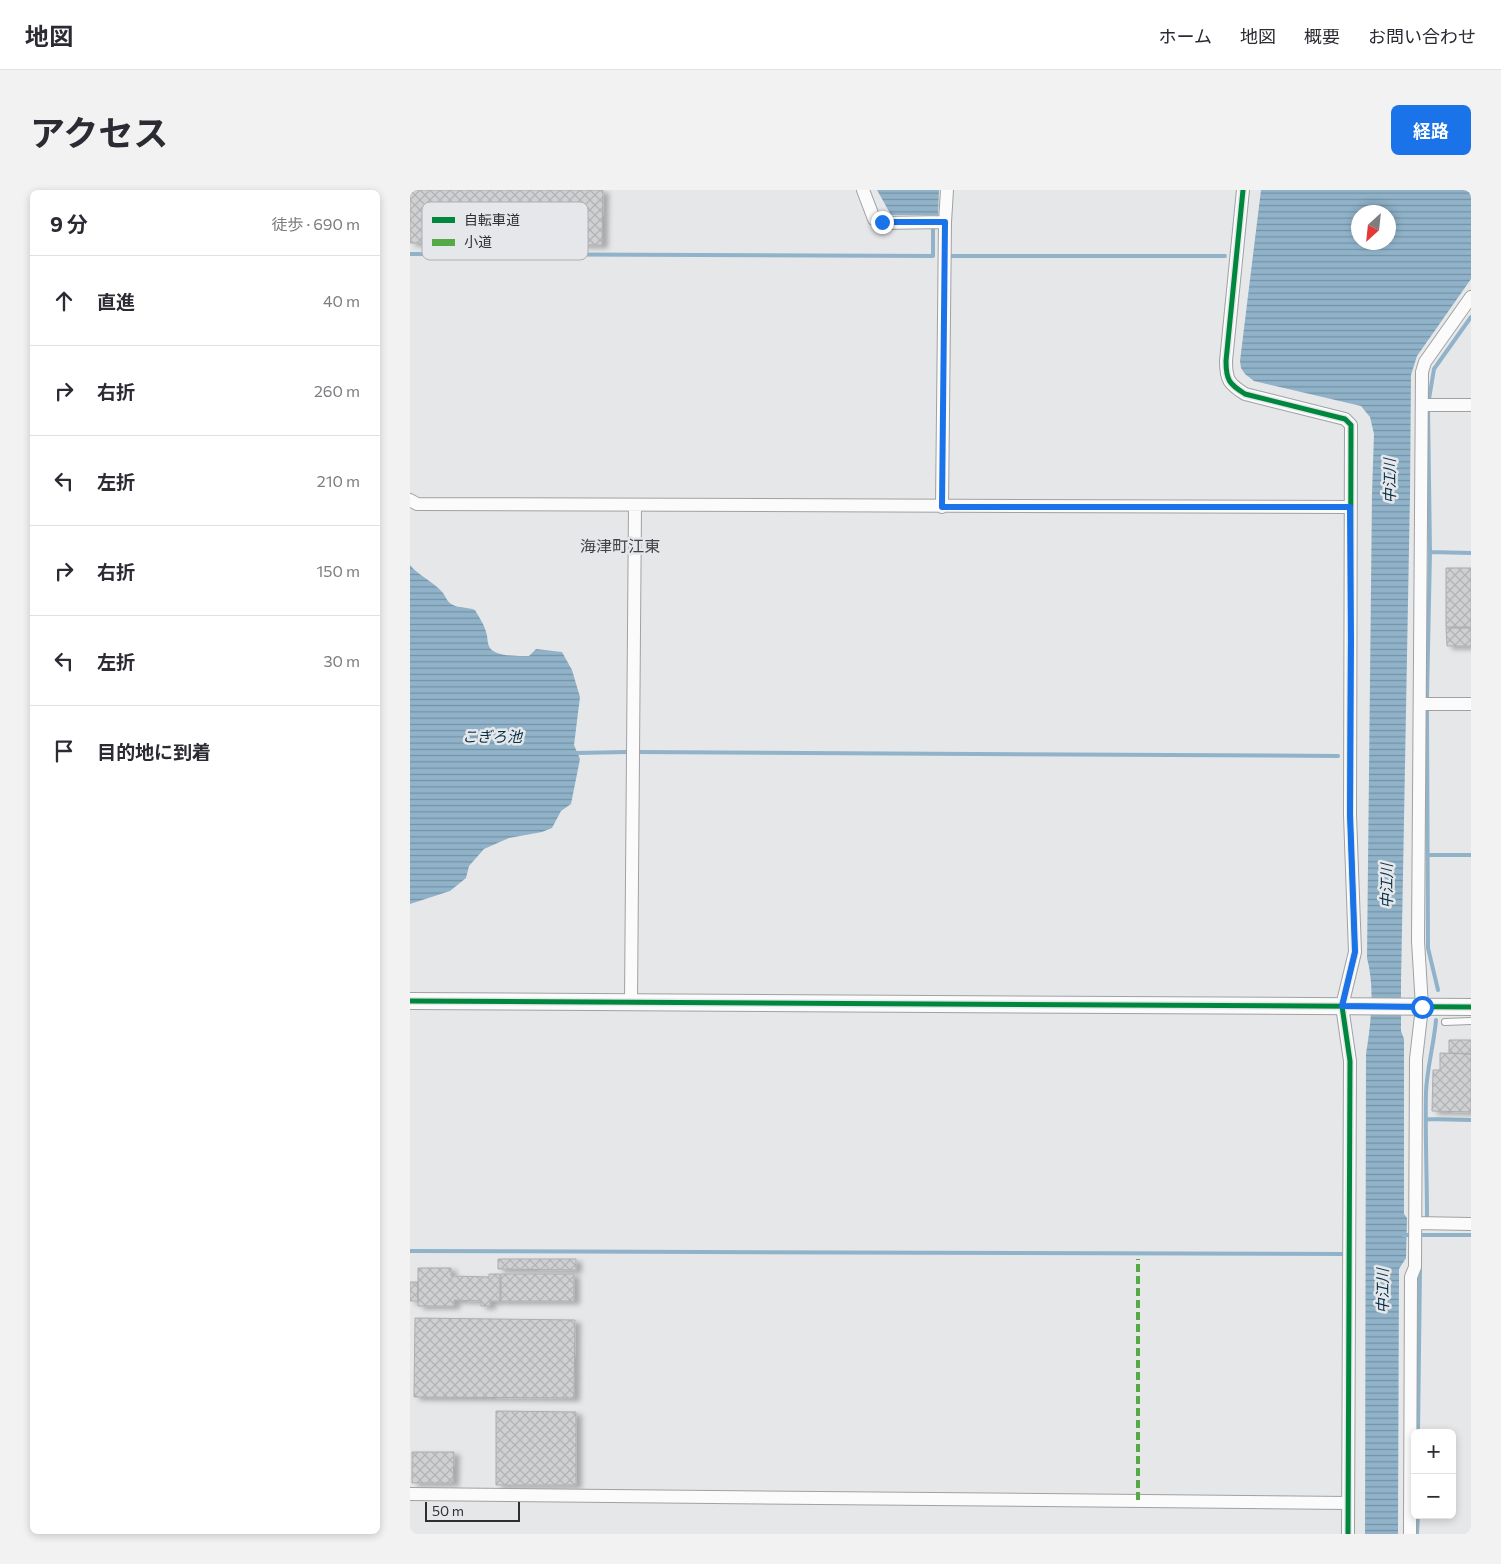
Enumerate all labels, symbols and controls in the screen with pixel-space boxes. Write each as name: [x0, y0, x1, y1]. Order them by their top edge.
text: 地図: [25, 21, 73, 50]
text: ホーム: [1159, 25, 1212, 47]
text: 地図: [1240, 25, 1276, 47]
text: 概要: [1304, 25, 1340, 47]
text: お問い合わせ: [1368, 25, 1476, 47]
button: 経路: [1391, 105, 1471, 155]
text: アクセス: [30, 110, 168, 153]
legend: [422, 202, 588, 260]
north arrow: [1351, 205, 1396, 250]
text: 9 分: [50, 211, 88, 236]
text: 自転車道: [464, 211, 520, 228]
route end: [871, 211, 894, 234]
text: 徒歩 · 690 m: [271, 214, 360, 233]
text: 小道: [464, 233, 492, 250]
icon: ahead: [50, 287, 78, 315]
text: 直進: [97, 290, 135, 313]
text: 40 m: [323, 291, 360, 310]
icon: right: [50, 377, 78, 405]
text: 右折: [97, 380, 135, 403]
text: 260 m: [314, 381, 360, 400]
water label: 中江川: [1380, 457, 1398, 504]
icon: left: [50, 467, 78, 495]
text: 左折: [97, 470, 135, 493]
text: 210 m: [317, 471, 360, 490]
district label: 海津町江東: [580, 536, 660, 555]
icon: right: [50, 557, 78, 585]
text: 右折: [97, 560, 135, 583]
text: 150 m: [317, 561, 360, 580]
icon: left: [50, 647, 78, 675]
text: 左折: [97, 650, 135, 673]
text: 30 m: [323, 651, 360, 670]
water label: こぎろ池: [462, 727, 524, 745]
icon: arrive: [50, 737, 78, 765]
text: 目的地に到着: [97, 740, 211, 763]
water label: 中江川: [1377, 862, 1395, 909]
route start: [1411, 996, 1434, 1019]
water label: 中江川: [1373, 1267, 1391, 1314]
map controls: [1411, 1429, 1456, 1519]
button: +: [1411, 1429, 1456, 1474]
button: −: [1411, 1474, 1456, 1519]
scale bar: [425, 1499, 520, 1522]
text: 50 m: [432, 1502, 464, 1519]

